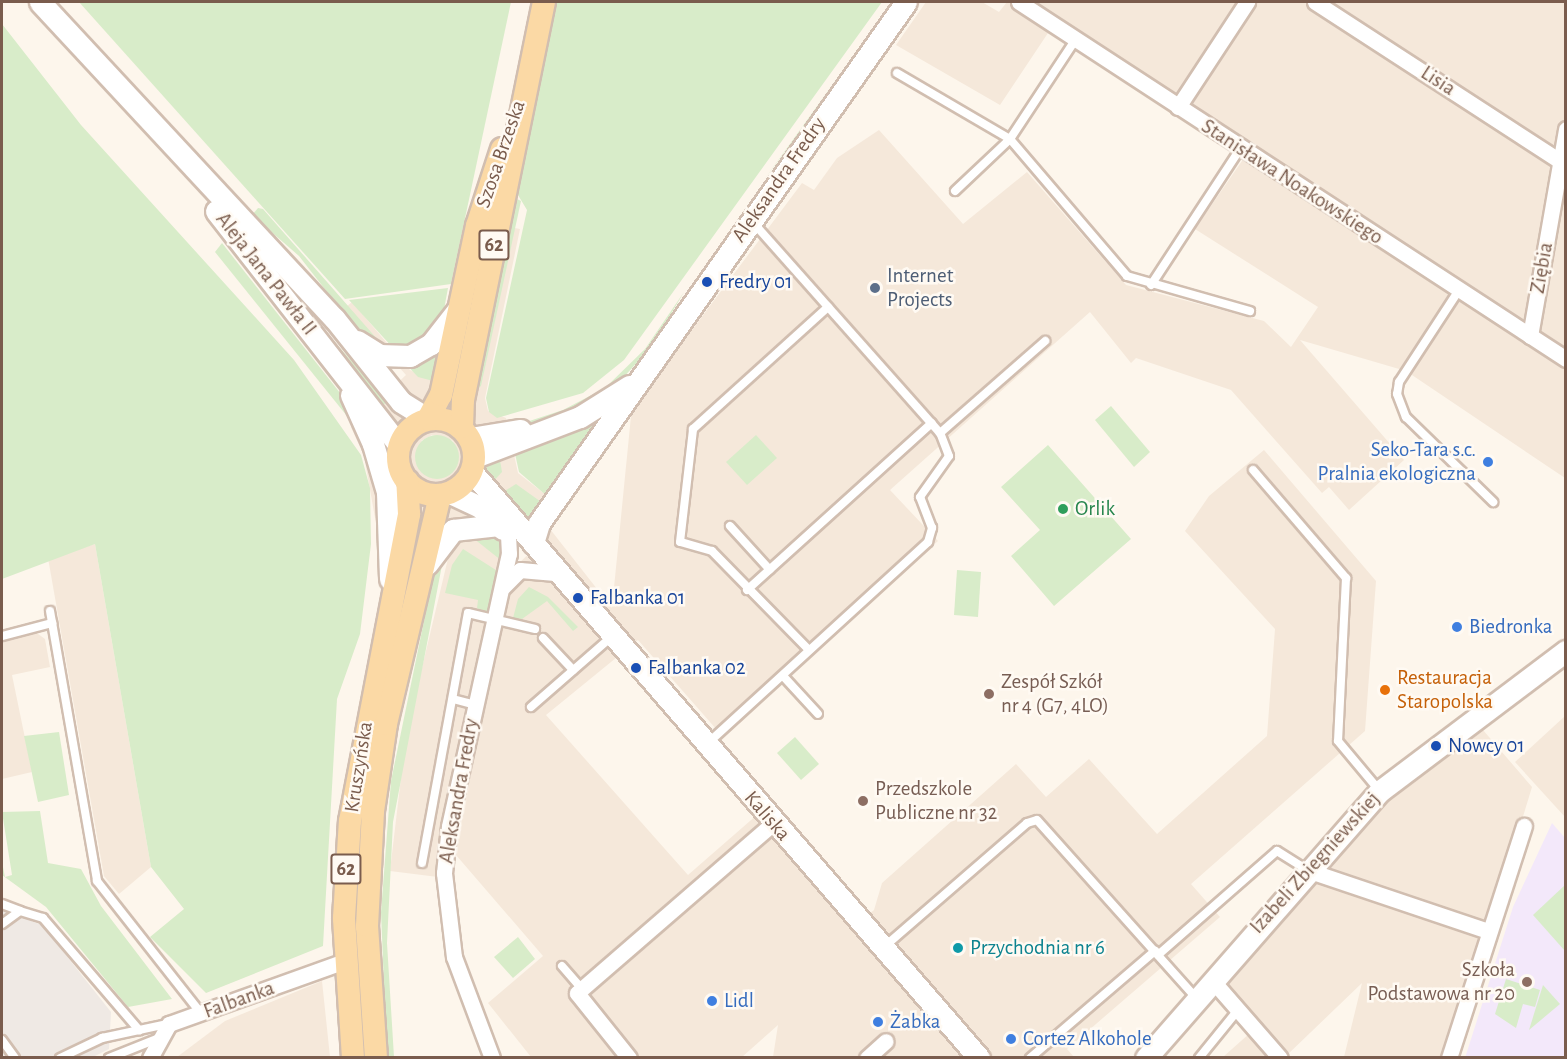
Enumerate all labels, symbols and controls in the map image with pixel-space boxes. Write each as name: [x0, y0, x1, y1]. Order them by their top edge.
street label: Lisia: [1416, 61, 1460, 101]
street label: Szosa Brzeska: [471, 97, 531, 211]
street label: Aleksandra Fredry: [727, 113, 831, 247]
street label: Stanisława Noakowskiego: [1196, 114, 1388, 250]
street label: Aleja Jana Pawła II: [210, 207, 322, 341]
road number: 62: [478, 228, 510, 262]
street label: Ziębia: [1525, 240, 1559, 296]
place label: Internet Projects: [887, 263, 953, 313]
place label: Fredry 01: [719, 269, 792, 295]
marker: Fredry 01: [700, 275, 714, 289]
marker: Internet Projects: [868, 281, 882, 295]
place label: Seko-Tara s.c. Pralnia ekologiczna: [1318, 437, 1476, 487]
marker: Seko-Tara s.c. Pralnia ekologiczna: [1481, 455, 1495, 469]
place label: Orlik: [1075, 496, 1115, 522]
marker: Orlik: [1056, 502, 1070, 516]
place label: Falbanka 01: [590, 585, 685, 611]
marker: Falbanka 01: [571, 591, 585, 605]
place label: Biedronka: [1469, 614, 1552, 640]
marker: Biedronka: [1450, 620, 1464, 634]
place label: Falbanka 02: [648, 655, 745, 681]
marker: Falbanka 02: [629, 661, 643, 675]
place label: Restauracja Staropolska: [1397, 665, 1493, 715]
place label: Zespół Szkół nr 4 (G7, 4LO): [1001, 669, 1109, 719]
marker: Restauracja Staropolska: [1378, 683, 1392, 697]
marker: Zespół Szkół nr 4 (G7, 4LO): [982, 687, 996, 701]
street label: Aleksandra Fredry: [434, 716, 484, 866]
street label: Kruszyńska: [339, 720, 379, 814]
place label: Nowcy 01: [1448, 733, 1525, 759]
marker: Nowcy 01: [1429, 739, 1443, 753]
place label: Przedszkole Publiczne nr 32: [875, 776, 997, 826]
street label: Kaliska: [739, 786, 795, 846]
street label: Izabeli Zbiegniewskiej: [1245, 787, 1385, 939]
marker: Przedszkole Publiczne nr 32: [856, 794, 870, 808]
road number: 62: [330, 852, 362, 886]
place label: Przychodnia nr 6: [970, 935, 1105, 961]
marker: Przychodnia nr 6: [951, 941, 965, 955]
place label: Szkoła Podstawowa nr 20: [1367, 957, 1515, 1007]
marker: Szkoła Podstawowa nr 20: [1520, 975, 1534, 989]
street label: Falbanka: [200, 976, 278, 1024]
place label: Lidl: [724, 988, 754, 1014]
marker: Lidl: [705, 994, 719, 1008]
place label: Żabka: [890, 1009, 940, 1035]
marker: Żabka: [871, 1015, 885, 1029]
place label: Cortez Alkohole: [1023, 1026, 1152, 1052]
marker: Cortez Alkohole: [1004, 1032, 1018, 1046]

